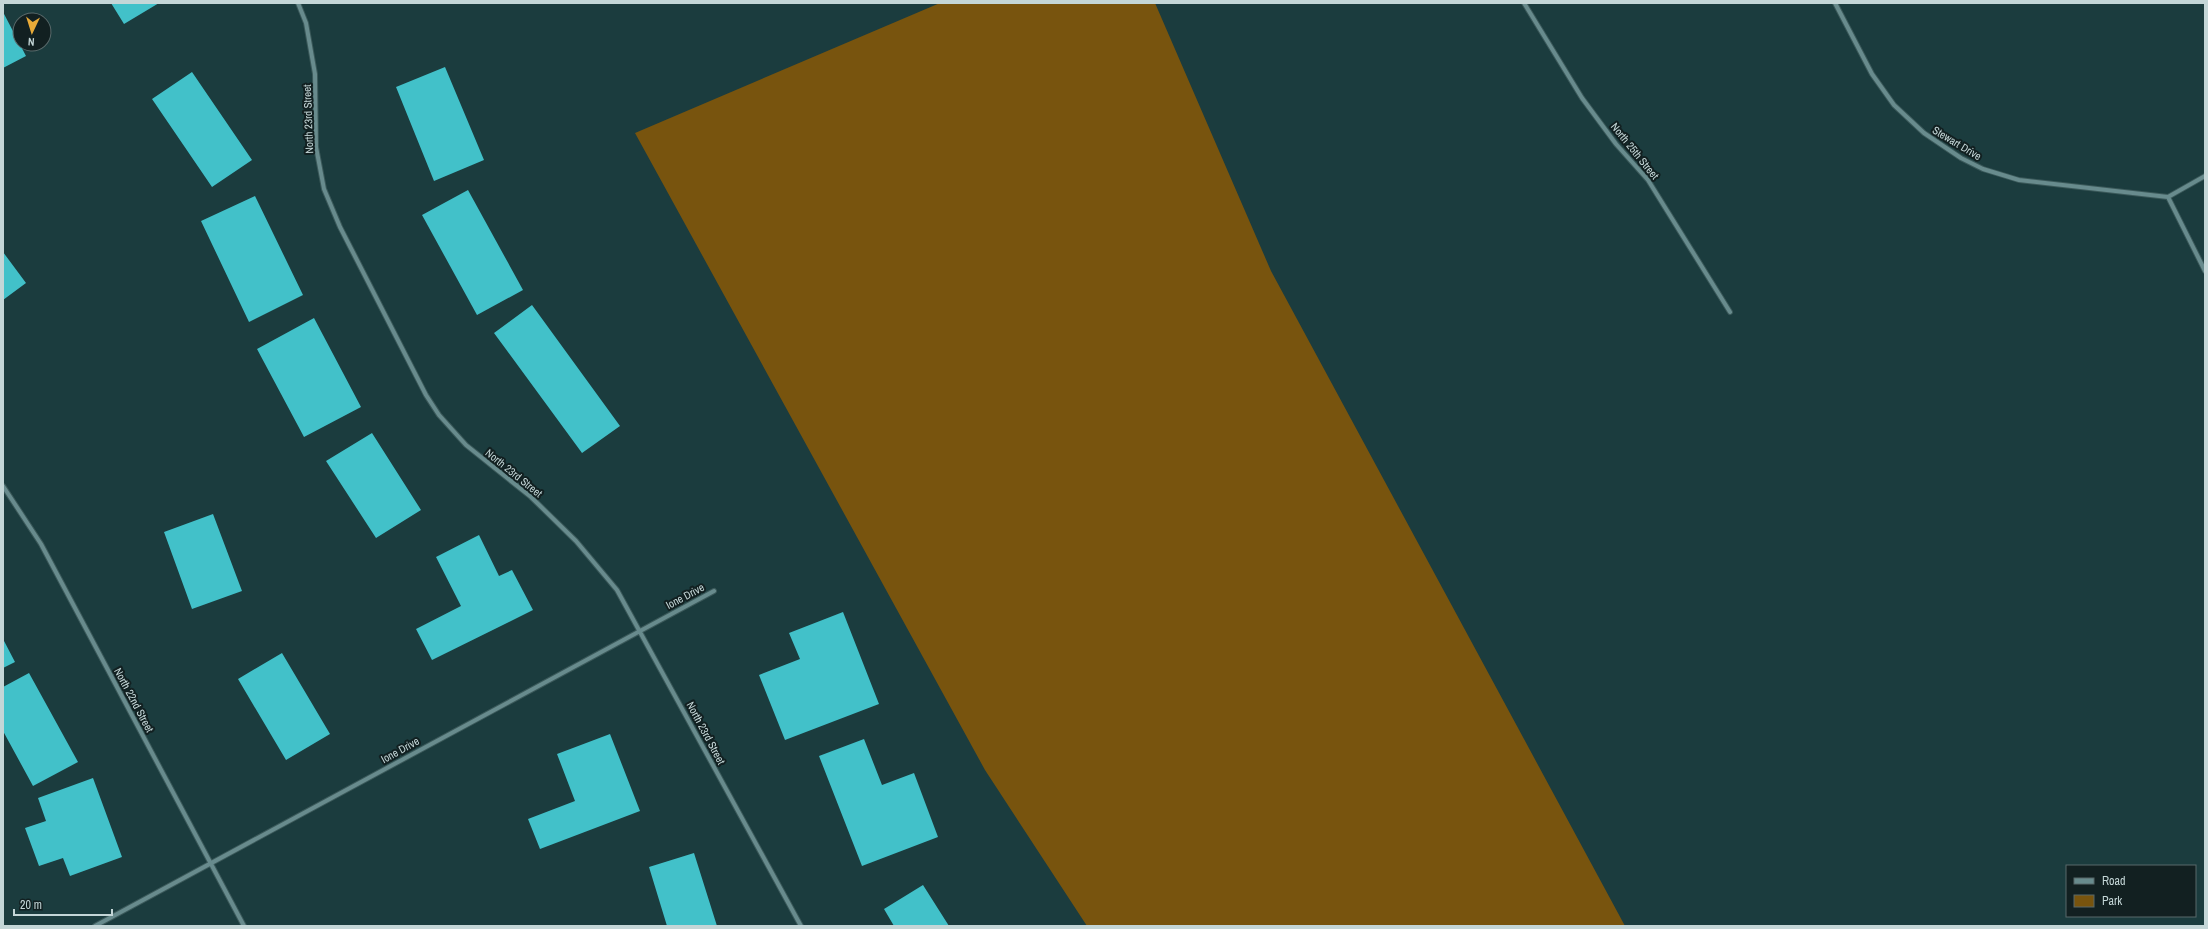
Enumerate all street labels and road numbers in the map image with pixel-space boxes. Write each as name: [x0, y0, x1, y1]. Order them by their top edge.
street label: North 23rd Street: [300, 84, 316, 154]
street label: North 25th Street: [1608, 120, 1662, 182]
street label: Stewart Drive: [1930, 123, 1984, 163]
street label: North 23rd Street: [483, 446, 546, 501]
street label: Ione Drive: [663, 580, 707, 612]
street label: North 22nd Street: [111, 665, 157, 735]
street label: North 23rd Street: [684, 699, 729, 767]
street label: Ione Drive: [378, 734, 422, 766]

